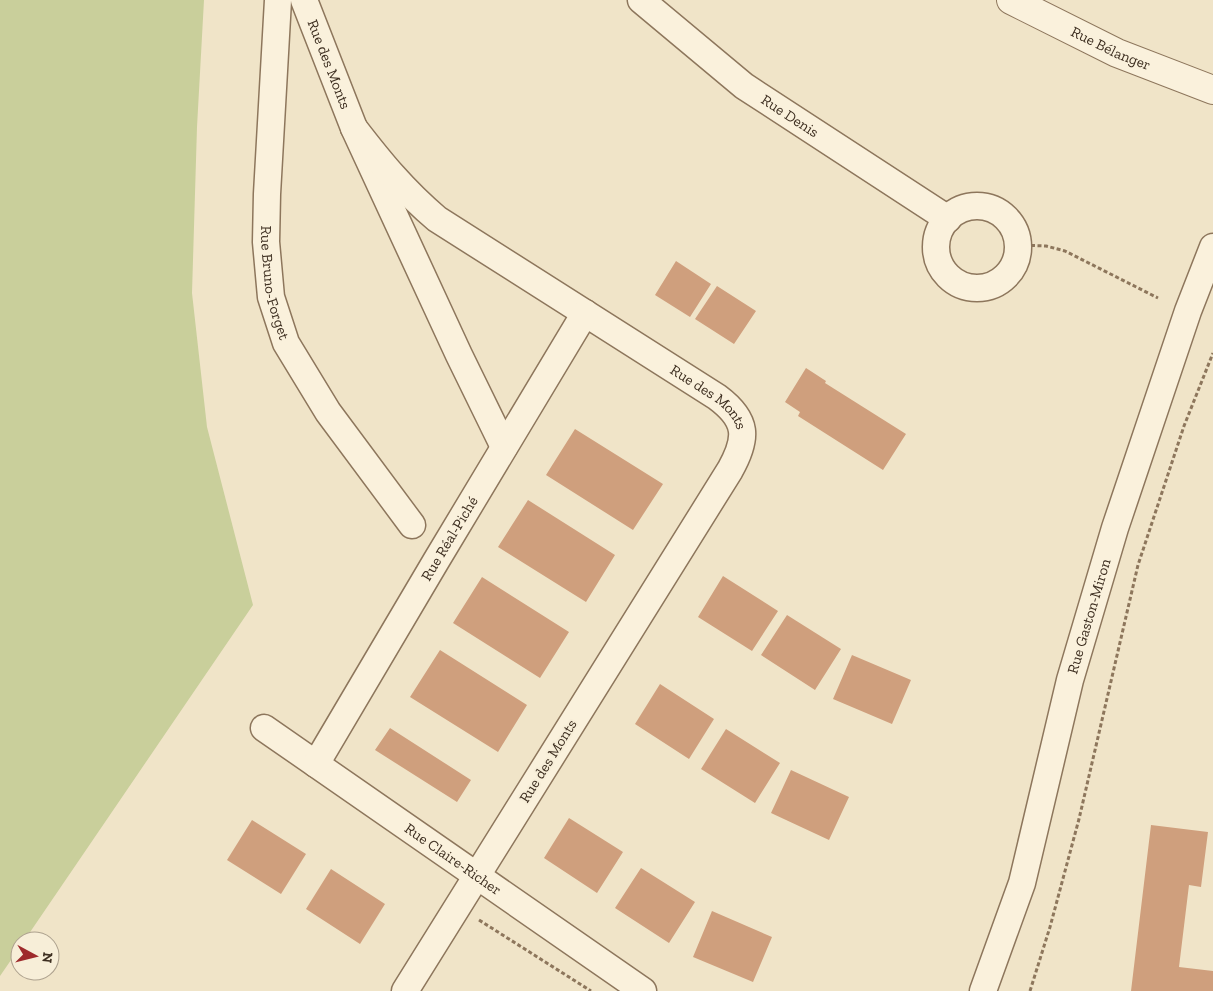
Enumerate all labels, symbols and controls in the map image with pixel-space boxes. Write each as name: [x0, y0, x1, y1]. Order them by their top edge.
street label: Rue des Monts: [303, 17, 355, 112]
street label: Rue Bélanger: [1068, 22, 1153, 74]
street label: Rue Denis: [758, 91, 822, 141]
street label: Rue Bruno-Forget: [257, 225, 293, 342]
street label: Rue des Monts: [667, 361, 750, 431]
street label: Rue Réal-Piché: [417, 493, 482, 584]
street label: Rue Gaston-Miron: [1063, 556, 1115, 676]
street label: Rue des Monts: [515, 716, 581, 806]
street label: Rue Claire-Richer: [401, 819, 505, 899]
north arrow: [10, 931, 60, 981]
text: N: [38, 951, 56, 964]

